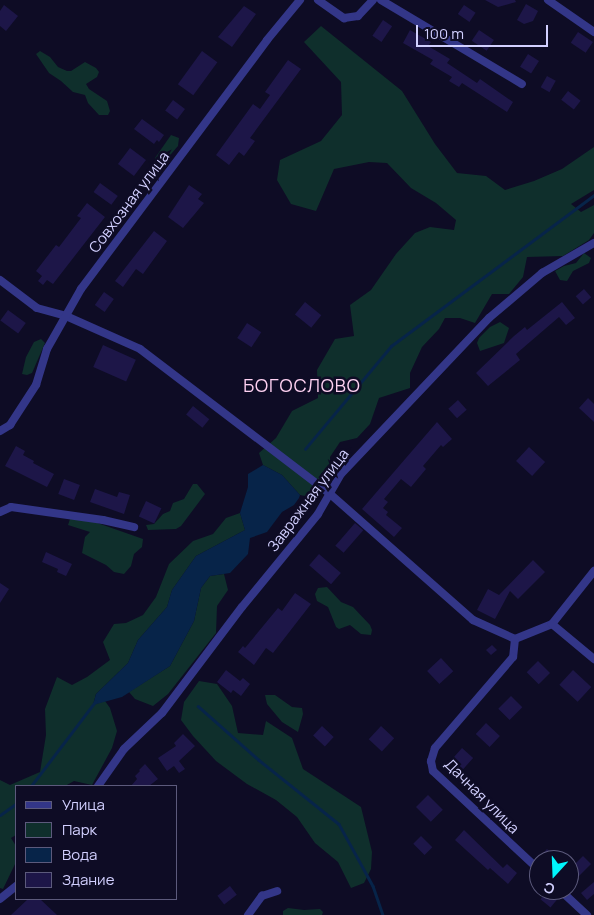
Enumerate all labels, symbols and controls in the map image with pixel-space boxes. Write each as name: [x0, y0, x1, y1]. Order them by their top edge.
scale bar: [419, 15, 552, 47]
text: 100 m: [424, 23, 464, 44]
street label: Совхозная улица: [85, 148, 173, 256]
district label: БОГОСЛОВО: [242, 374, 362, 396]
street label: Завражная улица: [264, 445, 352, 555]
street label: Дачная улица: [441, 755, 523, 837]
legend: [15, 785, 178, 900]
text: Улица: [62, 794, 105, 815]
text: Парк: [62, 819, 97, 840]
text: Вода: [62, 844, 97, 865]
north arrow: [529, 850, 579, 900]
text: Здание: [62, 869, 114, 890]
text: С: [541, 878, 557, 899]

